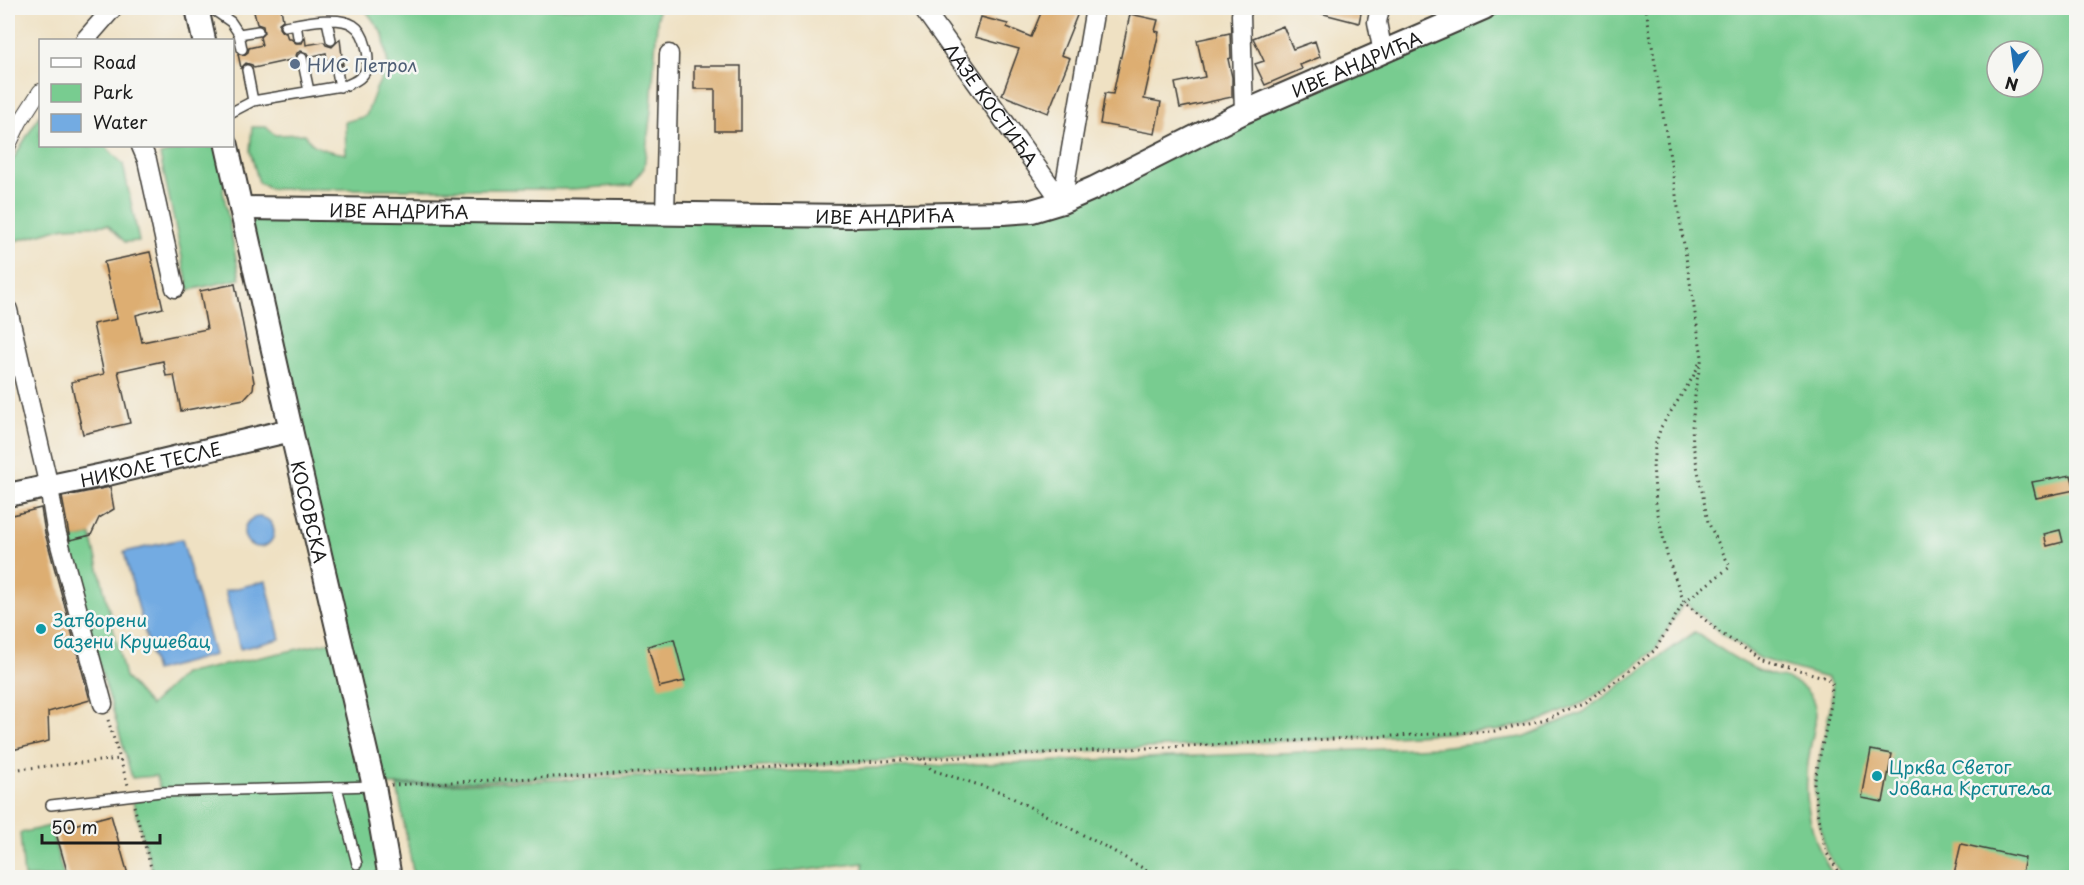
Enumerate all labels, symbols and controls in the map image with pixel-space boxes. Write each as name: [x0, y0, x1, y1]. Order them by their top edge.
street label: ИВЕ АНДРИЋА: [1287, 23, 1426, 103]
street label: ЛАЗЕ КОСТИЋА: [938, 37, 1045, 171]
legend: [39, 39, 234, 147]
north arrow: [1985, 39, 2045, 99]
text: Road: [93, 48, 137, 75]
place label: НИС Петрол: [307, 51, 417, 78]
marker: НИС Петрол: [288, 57, 302, 71]
text: N: [2003, 71, 2020, 98]
text: Park: [93, 78, 133, 105]
text: Water: [93, 108, 148, 135]
street label: ИВЕ АНДРИЋА: [329, 196, 469, 224]
street label: ИВЕ АНДРИЋА: [815, 200, 955, 230]
street label: НИКОЛЕ ТЕСЛЕ: [78, 434, 224, 493]
street label: КОСОВСКА: [285, 458, 335, 566]
place label: Затворени базени Крушевац: [53, 606, 210, 654]
marker: Затворени базени Крушевац: [34, 622, 48, 636]
place label: Црква Светог Јована Крститеља: [1889, 753, 2052, 801]
marker: Црква Светог Јована Крститеља: [1870, 769, 1884, 783]
scale bar: [42, 807, 160, 845]
text: 50 m: [51, 813, 98, 840]

